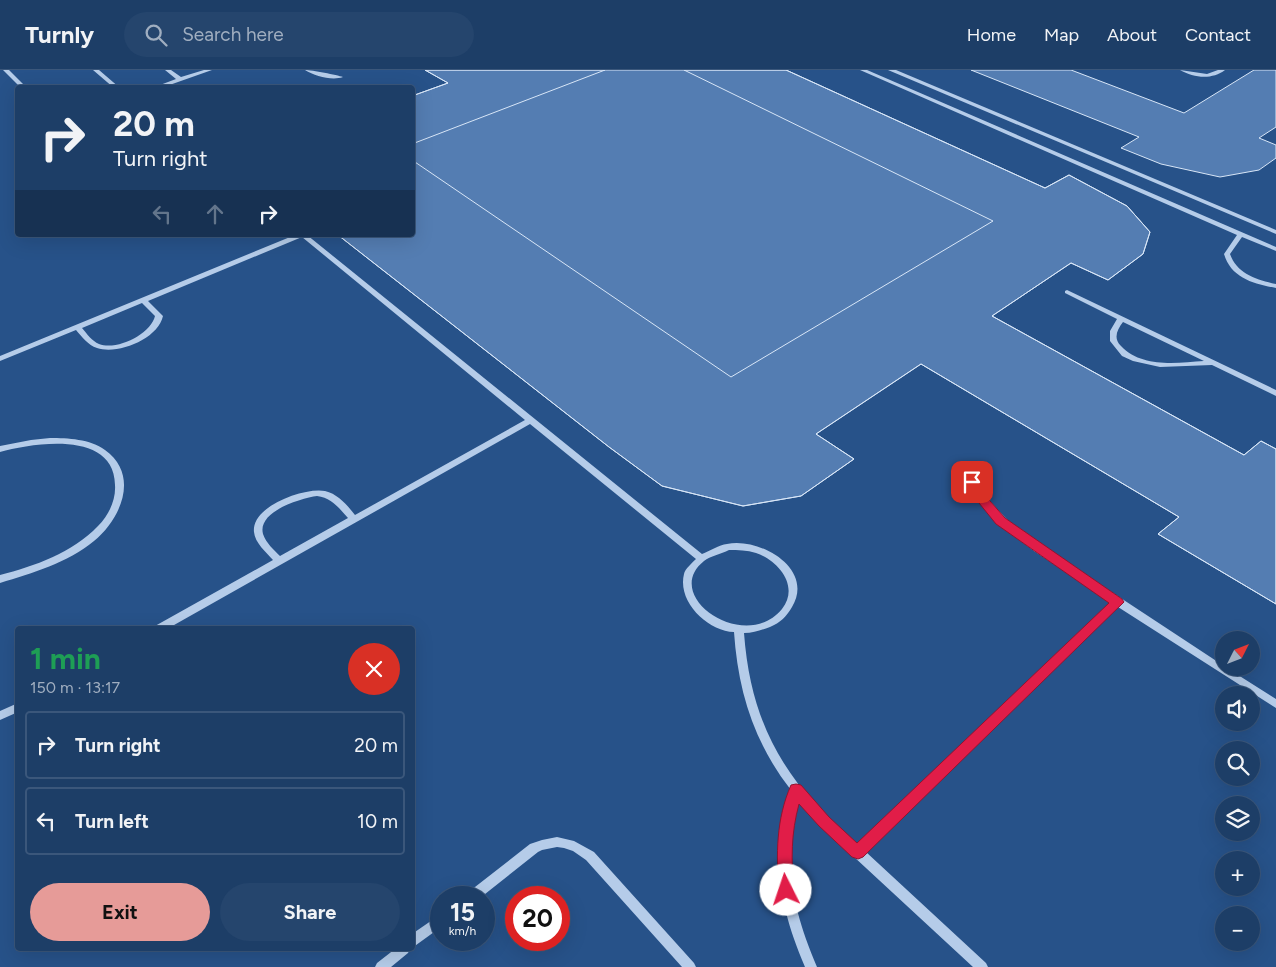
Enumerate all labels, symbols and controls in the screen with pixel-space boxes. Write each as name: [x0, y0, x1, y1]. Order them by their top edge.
search box: [124, 12, 474, 57]
text: Turnly: [25, 20, 94, 49]
icon: search: [142, 21, 170, 49]
text: Search here: [182, 23, 284, 46]
text: Home: [967, 24, 1016, 46]
text: Map: [1044, 24, 1079, 46]
text: About: [1107, 24, 1157, 46]
text: Contact: [1185, 24, 1251, 46]
text: 20 m: [113, 103, 195, 145]
icon: right: [30, 105, 95, 170]
text: Turn right: [113, 145, 208, 172]
icon: left: [148, 200, 176, 228]
icon: ahead: [201, 200, 229, 228]
icon: right: [254, 200, 282, 228]
pin: [951, 461, 993, 503]
icon: arrive: [958, 468, 986, 496]
north arrow: [1215, 631, 1260, 676]
map controls: [1215, 631, 1260, 951]
text: 1 min: [30, 640, 101, 677]
button: close: [348, 643, 400, 695]
text: 150 m · 13:17: [30, 678, 120, 697]
button: sound: [1215, 686, 1260, 731]
icon: right: [32, 731, 60, 759]
text: Turn right: [75, 734, 161, 757]
text: 20 m: [354, 734, 398, 757]
button: search: [1215, 741, 1260, 786]
button: layers: [1215, 796, 1260, 841]
icon: left: [32, 807, 60, 835]
text: Turn left: [75, 810, 149, 833]
text: 10 m: [357, 810, 398, 833]
button: +: [1215, 851, 1260, 896]
position arrow: [759, 863, 811, 915]
button: Exit: [30, 883, 210, 941]
button: Share: [220, 883, 400, 941]
speed limit sign: 20: [505, 886, 570, 951]
text: 15: [450, 897, 475, 927]
button: −: [1215, 906, 1260, 951]
text: km/h: [449, 924, 476, 938]

